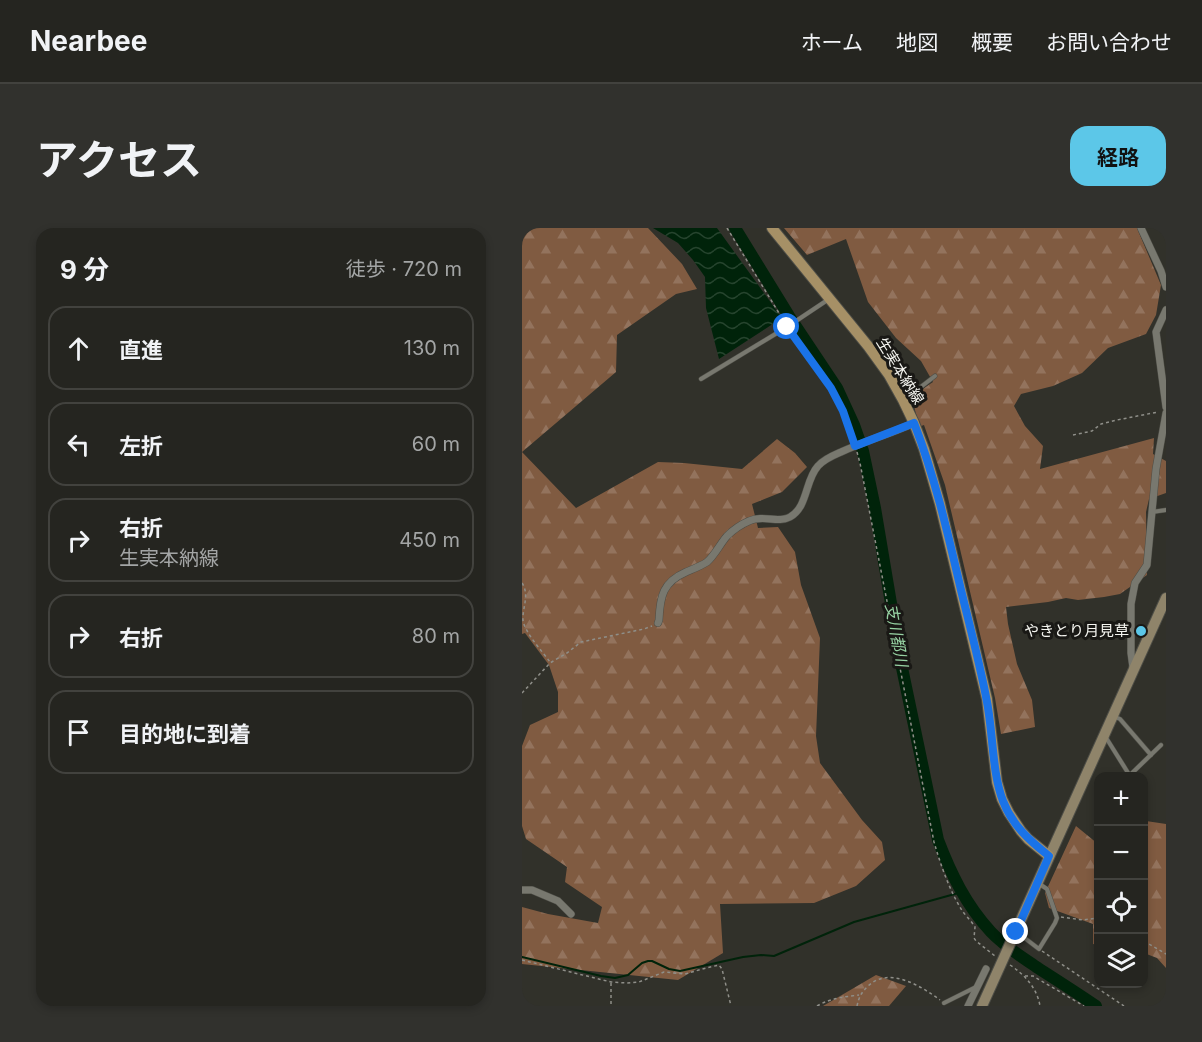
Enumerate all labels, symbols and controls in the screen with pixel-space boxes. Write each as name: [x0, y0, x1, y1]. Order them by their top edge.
text: Nearbee: [30, 24, 147, 58]
text: ホーム: [801, 30, 863, 55]
text: 地図: [896, 30, 938, 55]
text: 概要: [971, 30, 1013, 55]
text: お問い合わせ: [1046, 30, 1172, 55]
button: 経路: [1070, 126, 1166, 186]
text: アクセス: [36, 134, 202, 185]
text: 9 分: [60, 254, 109, 285]
text: 徒歩 · 720 m: [346, 257, 462, 281]
route start: [773, 313, 799, 339]
icon: ahead: [62, 332, 95, 365]
street label: 生実本納線: [872, 334, 928, 408]
text: 130 m: [404, 336, 460, 360]
text: 直進: [119, 337, 163, 363]
icon: left: [62, 428, 95, 461]
text: 60 m: [412, 432, 460, 456]
text: 左折: [119, 433, 163, 459]
text: 右折: [119, 515, 163, 541]
icon: right: [62, 524, 95, 557]
text: 450 m: [399, 528, 460, 552]
text: 生実本納線: [119, 546, 219, 570]
water label: 支川都川: [882, 602, 913, 670]
icon: right: [62, 620, 95, 653]
place label: やきとり月見草: [1024, 621, 1129, 640]
text: 80 m: [412, 624, 460, 648]
marker: やきとり月見草: [1134, 624, 1148, 638]
text: 右折: [119, 625, 163, 651]
icon: arrive: [62, 716, 95, 749]
text: 目的地に到着: [119, 721, 251, 747]
map controls: [1094, 772, 1148, 988]
button: +: [1094, 772, 1148, 826]
button: −: [1094, 826, 1148, 880]
button: locate: [1094, 880, 1148, 934]
route end: [1002, 918, 1028, 944]
button: layers: [1094, 934, 1148, 988]

